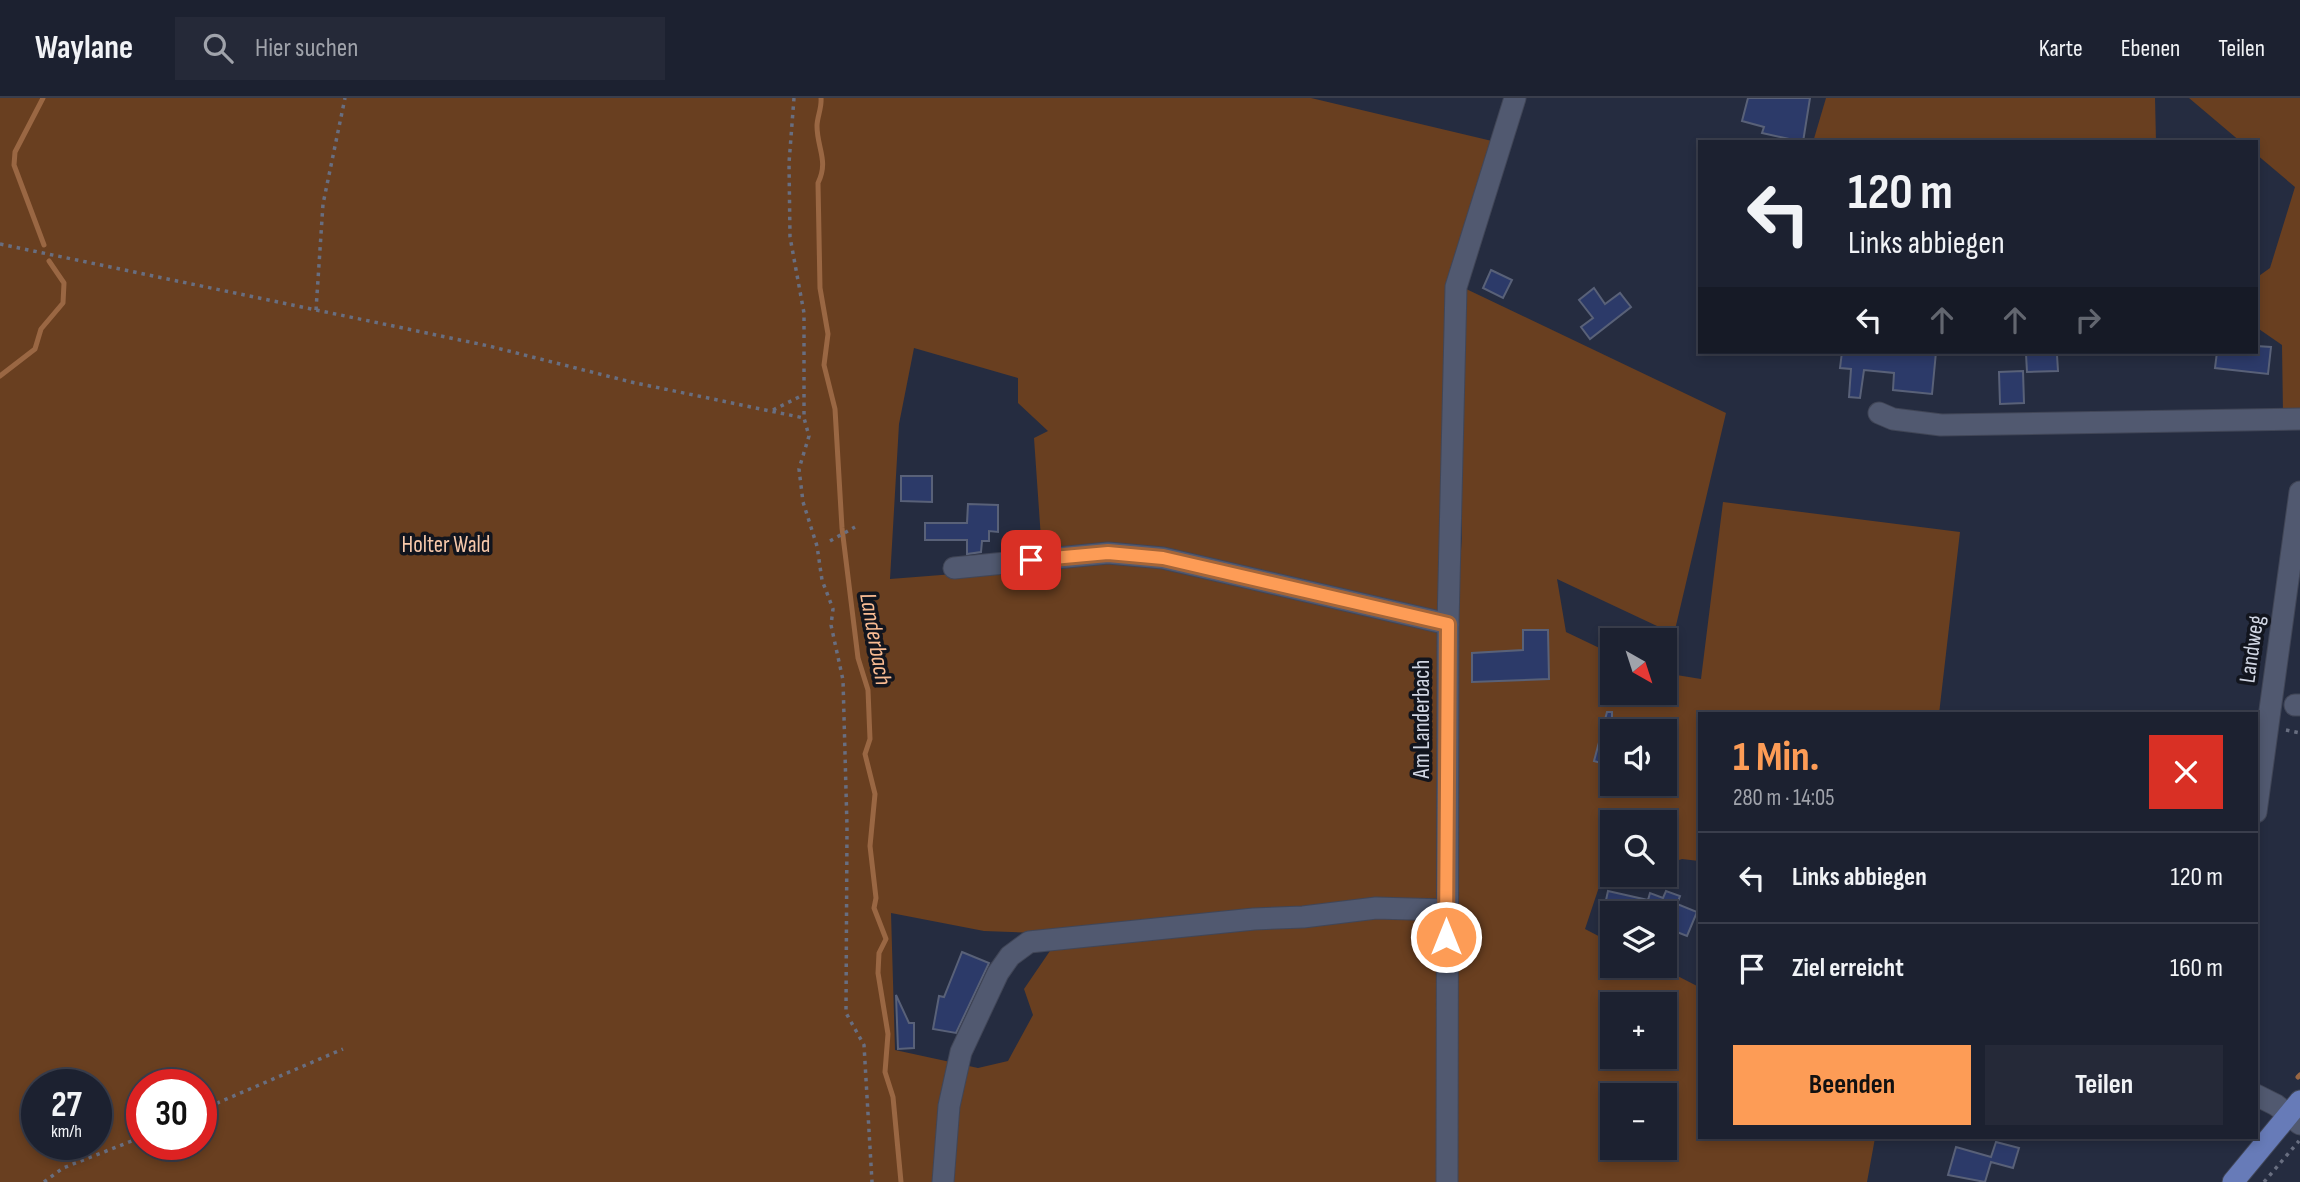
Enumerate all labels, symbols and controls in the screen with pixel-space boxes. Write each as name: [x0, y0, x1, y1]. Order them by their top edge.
search box: [175, 17, 665, 80]
text: Waylane: [35, 28, 133, 68]
icon: search: [199, 29, 237, 67]
text: Hier suchen: [255, 33, 358, 64]
text: Karte: [2039, 34, 2083, 63]
text: Ebenen: [2121, 34, 2180, 63]
text: Teilen: [2218, 34, 2265, 63]
text: 120 m: [1848, 164, 1953, 223]
icon: left: [1733, 168, 1824, 259]
text: Links abbiegen: [1848, 224, 2005, 263]
icon: left: [1850, 301, 1888, 339]
icon: ahead: [1923, 301, 1961, 339]
icon: ahead: [1996, 301, 2034, 339]
icon: right: [2069, 301, 2107, 339]
pin: [1001, 530, 1061, 590]
park label: Holter Wald: [402, 531, 490, 559]
icon: arrive: [1012, 541, 1050, 579]
water label: Landerbach: [853, 591, 898, 687]
street label: Landweg: [2233, 613, 2271, 685]
north arrow: [1600, 628, 1676, 705]
map controls: [1600, 628, 1677, 1160]
street label: Am Landerbach: [1408, 660, 1436, 779]
button: sound: [1600, 719, 1677, 796]
text: 1 Min.: [1733, 732, 1819, 783]
button: close: [2149, 735, 2223, 809]
text: 280 m · 14:05: [1733, 784, 1835, 812]
button: search: [1600, 810, 1677, 887]
icon: left: [1733, 859, 1771, 897]
text: Links abbiegen: [1792, 862, 1927, 893]
text: 120 m: [2170, 862, 2223, 893]
position arrow: [1409, 900, 1483, 974]
button: layers: [1600, 901, 1677, 978]
icon: arrive: [1733, 950, 1771, 988]
text: Ziel erreicht: [1792, 953, 1904, 984]
text: 160 m: [2170, 953, 2223, 984]
button: +: [1600, 992, 1677, 1069]
button: Beenden: [1733, 1045, 1971, 1125]
button: Teilen: [1985, 1045, 2223, 1125]
speed limit sign: 30: [126, 1069, 217, 1160]
button: −: [1600, 1083, 1677, 1160]
text: 27: [51, 1084, 82, 1127]
text: km/h: [51, 1121, 82, 1142]

